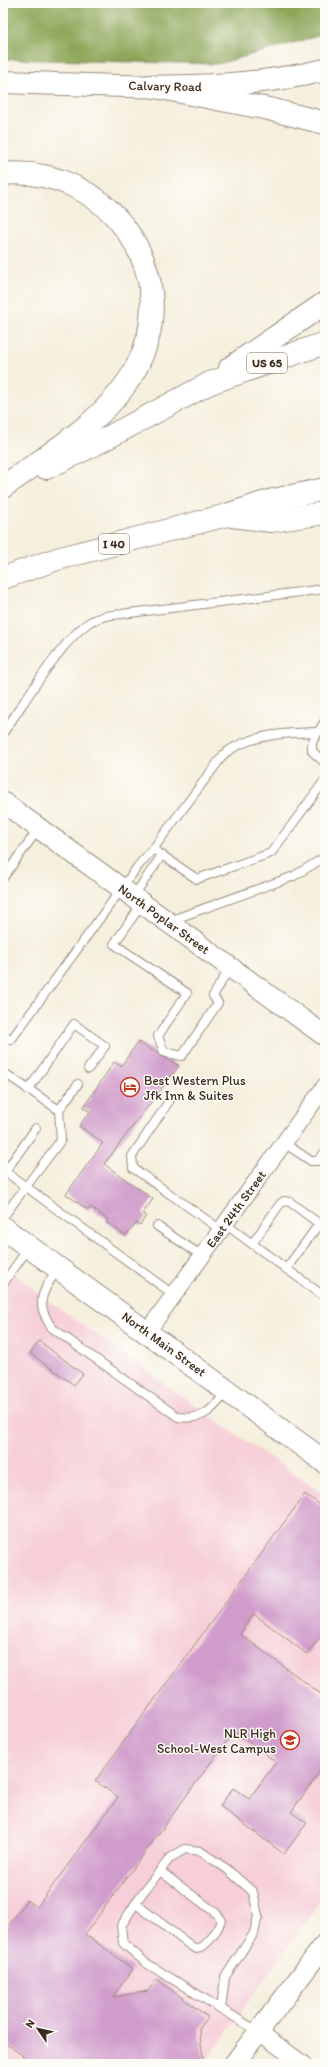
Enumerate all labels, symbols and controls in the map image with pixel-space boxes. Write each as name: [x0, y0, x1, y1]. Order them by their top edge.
street label: Calvary Road: [128, 78, 202, 94]
road number: US 65: [247, 353, 287, 373]
road number: I 40: [99, 534, 129, 554]
street label: North Poplar Street: [115, 881, 213, 957]
place label: Best Western Plus Jfk Inn & Suites: [144, 1073, 246, 1103]
hotel icon: Best Western Plus Jfk Inn & Suites: [119, 1076, 141, 1098]
street label: East 24th Street: [203, 1167, 269, 1250]
street label: North Main Street: [119, 1308, 209, 1380]
place label: NLR High School-West Campus: [157, 1726, 276, 1756]
school or university icon: NLR High School-West Campus: [279, 1729, 301, 1751]
north arrow: [18, 2009, 58, 2049]
text: N: [23, 2017, 38, 2030]

